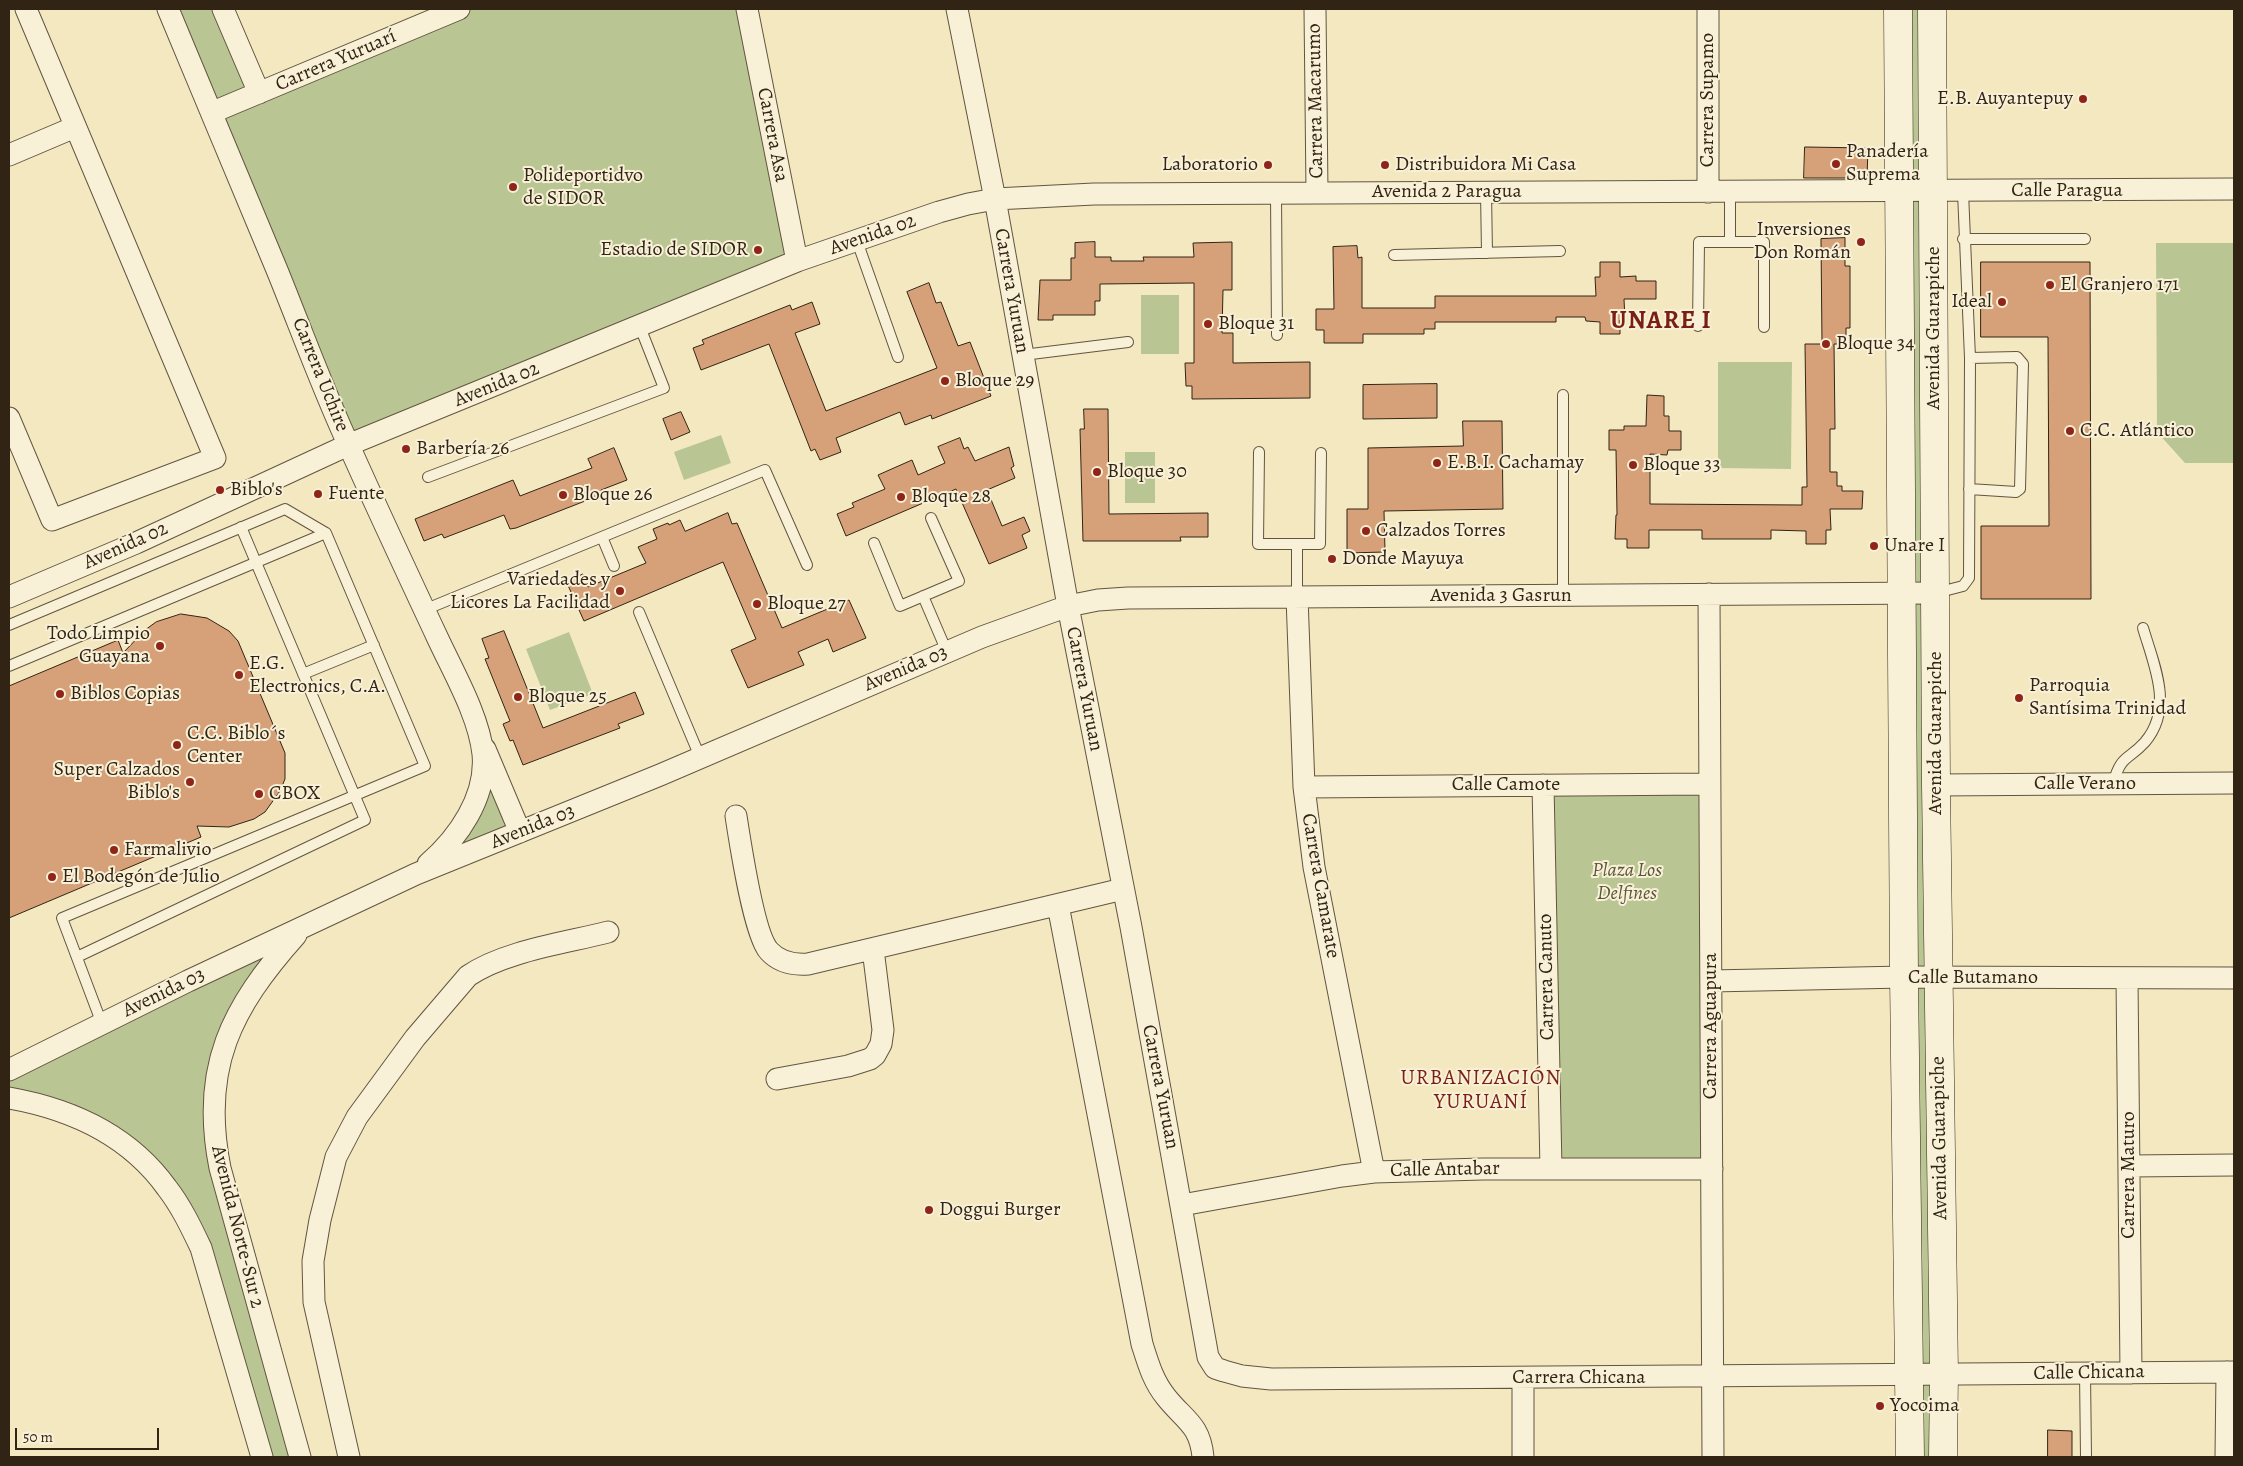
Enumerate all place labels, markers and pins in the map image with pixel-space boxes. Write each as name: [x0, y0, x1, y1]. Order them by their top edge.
place label: E.B. Auyantepuy: [1937, 87, 2073, 111]
marker: E.B. Auyantepuy: [2077, 93, 2089, 105]
place label: Panadería Suprema: [1846, 140, 1929, 187]
place label: Laboratorio: [1162, 153, 1258, 177]
place label: Distribuidora Mi Casa: [1395, 153, 1576, 177]
marker: Panadería Suprema: [1830, 158, 1842, 170]
marker: Laboratorio: [1262, 159, 1274, 171]
marker: Distribuidora Mi Casa: [1379, 159, 1391, 171]
place label: Polideportidvo de SIDOR: [523, 164, 643, 211]
marker: Polideportidvo de SIDOR: [507, 181, 519, 193]
place label: Inversiones Don Román: [1754, 218, 1851, 265]
marker: Inversiones Don Román: [1855, 236, 1867, 248]
place label: Estadio de SIDOR: [600, 238, 748, 262]
marker: Estadio de SIDOR: [752, 244, 764, 256]
place label: El Granjero 171: [2060, 273, 2179, 297]
marker: El Granjero 171: [2044, 279, 2056, 291]
place label: Ideal: [1951, 290, 1992, 314]
marker: Ideal: [1996, 296, 2008, 308]
place label: Bloque 31: [1218, 312, 1294, 336]
marker: Bloque 31: [1202, 318, 1214, 330]
place label: Bloque 34: [1836, 332, 1914, 356]
marker: Bloque 34: [1820, 338, 1832, 350]
place label: Bloque 29: [955, 369, 1034, 393]
marker: Bloque 29: [939, 375, 951, 387]
place label: C.C. Atlántico: [2080, 419, 2194, 443]
marker: C.C. Atlántico: [2064, 425, 2076, 437]
place label: Barbería 26: [416, 437, 509, 461]
marker: Barbería 26: [400, 443, 412, 455]
place label: E.B.I. Cachamay: [1447, 451, 1584, 475]
place label: Bloque 33: [1643, 453, 1720, 477]
marker: E.B.I. Cachamay: [1431, 457, 1443, 469]
marker: Bloque 33: [1627, 459, 1639, 471]
place label: Bloque 30: [1107, 460, 1187, 484]
marker: Bloque 30: [1091, 466, 1103, 478]
place label: Biblo's: [230, 478, 283, 502]
place label: Fuente: [328, 482, 385, 506]
place label: Bloque 26: [573, 483, 653, 507]
marker: Biblo's: [214, 484, 226, 496]
place label: Bloque 28: [911, 485, 991, 509]
marker: Fuente: [312, 488, 324, 500]
marker: Bloque 26: [557, 489, 569, 501]
marker: Bloque 28: [895, 491, 907, 503]
place label: Calzados Torres: [1376, 519, 1506, 543]
marker: Calzados Torres: [1360, 525, 1372, 537]
place label: Unare I: [1884, 534, 1945, 558]
marker: Unare I: [1868, 540, 1880, 552]
place label: Donde Mayuya: [1342, 547, 1464, 571]
marker: Donde Mayuya: [1326, 553, 1338, 565]
place label: Variedades y Licores La Facilidad: [450, 568, 610, 615]
marker: Variedades y Licores La Facilidad: [614, 585, 626, 597]
place label: Bloque 27: [767, 592, 846, 616]
marker: Bloque 27: [751, 598, 763, 610]
place label: Todo Limpio Guayana: [47, 622, 150, 669]
marker: Todo Limpio Guayana: [154, 640, 166, 652]
place label: E.G. Electronics, C.A.: [249, 652, 386, 699]
marker: E.G. Electronics, C.A.: [233, 669, 245, 681]
place label: Parroquia Santísima Trinidad: [2029, 674, 2186, 721]
place label: Biblos Copias: [70, 682, 180, 706]
place label: Bloque 25: [528, 685, 607, 709]
marker: Biblos Copias: [54, 688, 66, 700]
marker: Bloque 25: [512, 691, 524, 703]
marker: Parroquia Santísima Trinidad: [2013, 692, 2025, 704]
place label: C.C. Biblo´s Center: [187, 722, 286, 769]
marker: C.C. Biblo´s Center: [171, 739, 183, 751]
place label: Super Calzados Biblo's: [53, 758, 180, 805]
marker: Super Calzados Biblo's: [184, 776, 196, 788]
place label: CBOX: [269, 782, 320, 806]
marker: CBOX: [253, 788, 265, 800]
place label: Farmalivio: [124, 838, 211, 862]
marker: Farmalivio: [108, 844, 120, 856]
place label: El Bodegón de Julio: [62, 865, 220, 889]
marker: El Bodegón de Julio: [46, 871, 58, 883]
place label: Doggui Burger: [939, 1198, 1061, 1222]
marker: Doggui Burger: [923, 1204, 935, 1216]
place label: Yocoima: [1890, 1394, 1960, 1418]
marker: Yocoima: [1874, 1400, 1886, 1412]

